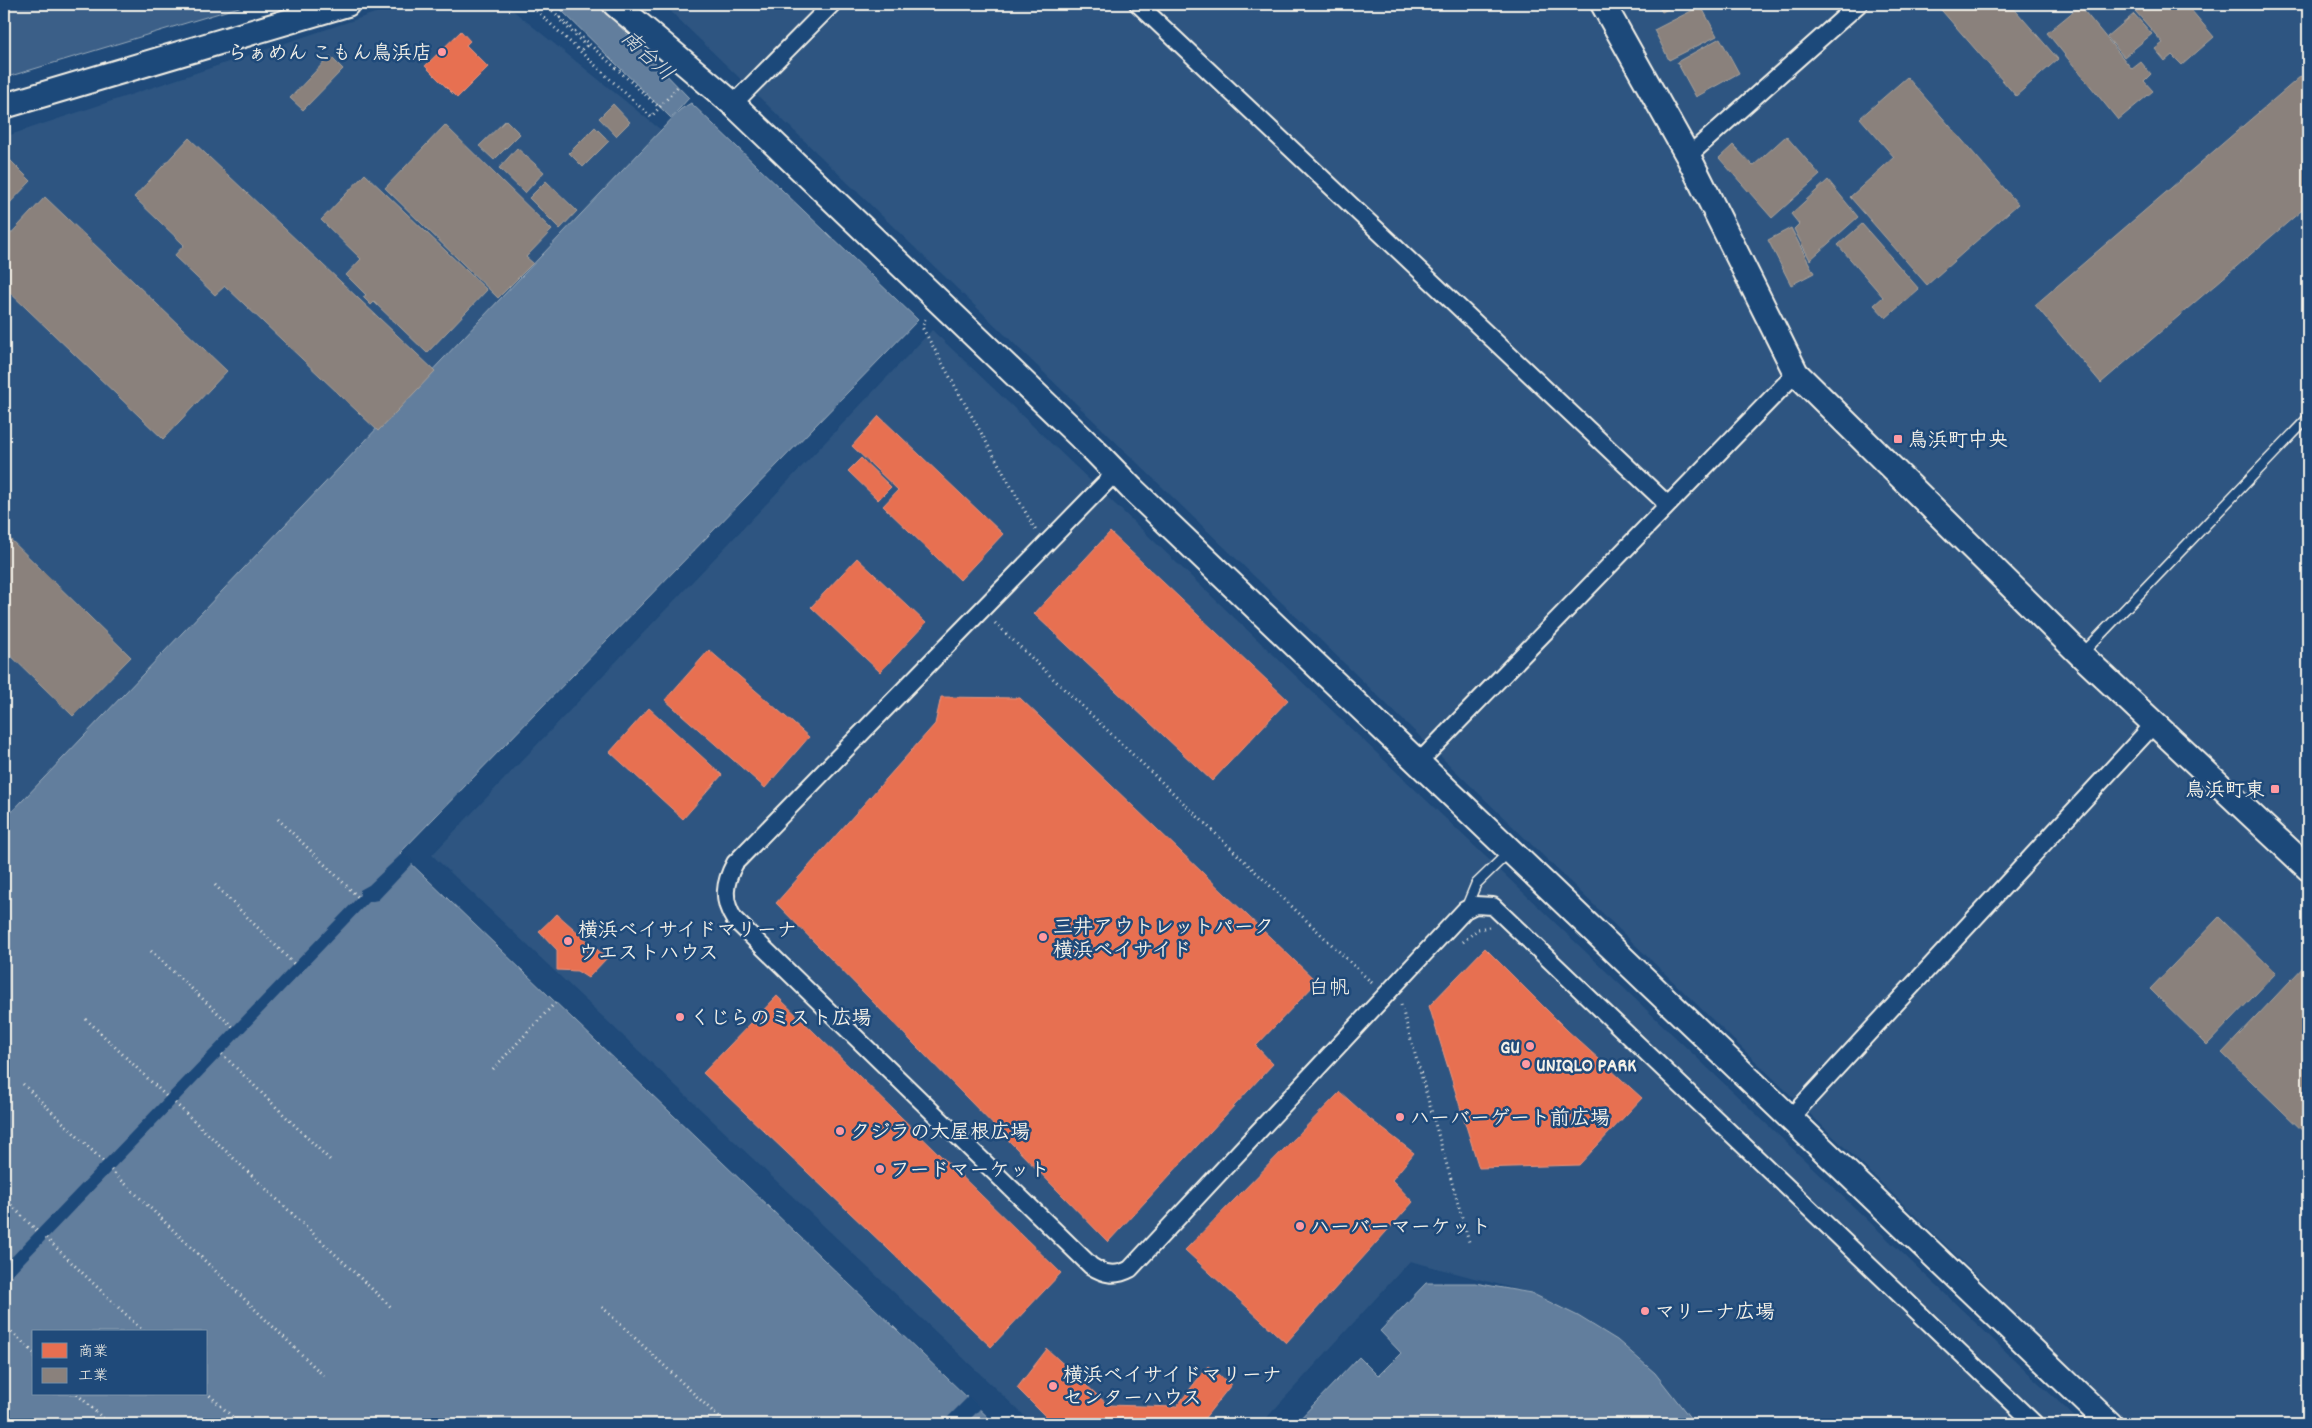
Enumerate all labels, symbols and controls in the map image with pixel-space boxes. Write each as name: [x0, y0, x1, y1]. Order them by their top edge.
water label: 南台川: [613, 25, 679, 90]
place label: らぁめん こもん鳥浜店: [227, 41, 432, 69]
marker: らぁめん こもん鳥浜店: [436, 46, 448, 58]
place label: 鳥浜町中央: [1908, 428, 2008, 456]
marker: 鳥浜町中央: [1892, 433, 1904, 445]
place label: 鳥浜町東: [2185, 778, 2265, 806]
marker: 鳥浜町東: [2269, 783, 2281, 795]
place label: 三井アウトレットパーク 横浜ベイサイド: [1053, 915, 1274, 966]
place label: 横浜ベイサイドマリーナ ウエストハウス: [578, 918, 797, 969]
marker: 三井アウトレットパーク 横浜ベイサイド: [1037, 931, 1049, 943]
marker: 横浜ベイサイドマリーナ ウエストハウス: [562, 935, 574, 947]
district label: 白帆: [1308, 975, 1350, 1005]
place label: くじらのミスト広場: [690, 1006, 872, 1034]
marker: くじらのミスト広場: [674, 1011, 686, 1023]
place label: GU: [1500, 1035, 1520, 1063]
marker: GU: [1524, 1040, 1536, 1052]
place label: UNIQLO PARK: [1536, 1053, 1637, 1081]
marker: UNIQLO PARK: [1520, 1058, 1532, 1070]
place label: ハーバーゲート前広場: [1410, 1106, 1610, 1134]
marker: ハーバーゲート前広場: [1394, 1111, 1406, 1123]
place label: クジラの大屋根広場: [850, 1120, 1030, 1148]
marker: クジラの大屋根広場: [834, 1125, 846, 1137]
place label: フードマーケット: [890, 1158, 1050, 1186]
marker: フードマーケット: [874, 1163, 886, 1175]
place label: ハーバーマーケット: [1310, 1215, 1491, 1243]
marker: ハーバーマーケット: [1294, 1220, 1306, 1232]
place label: マリーナ広場: [1655, 1300, 1775, 1328]
marker: マリーナ広場: [1639, 1305, 1651, 1317]
legend: [32, 1330, 208, 1396]
text: 商業: [78, 1342, 108, 1364]
place label: 横浜ベイサイドマリーナ センターハウス: [1063, 1363, 1282, 1414]
text: 工業: [78, 1366, 108, 1388]
marker: 横浜ベイサイドマリーナ センターハウス: [1047, 1380, 1059, 1392]

